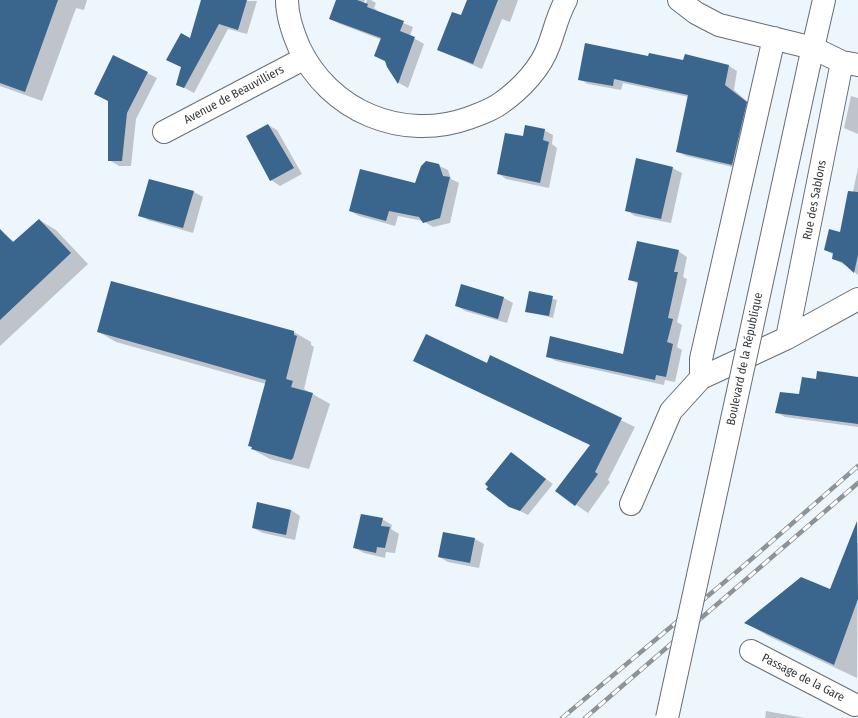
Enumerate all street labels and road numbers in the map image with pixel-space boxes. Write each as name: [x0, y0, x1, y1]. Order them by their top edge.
street label: Avenue de Beauvilliers: [181, 62, 287, 128]
street label: Rue des Sablons: [800, 159, 830, 241]
street label: Boulevard de la République: [724, 291, 766, 427]
street label: Passage de la Gare: [759, 651, 847, 705]

